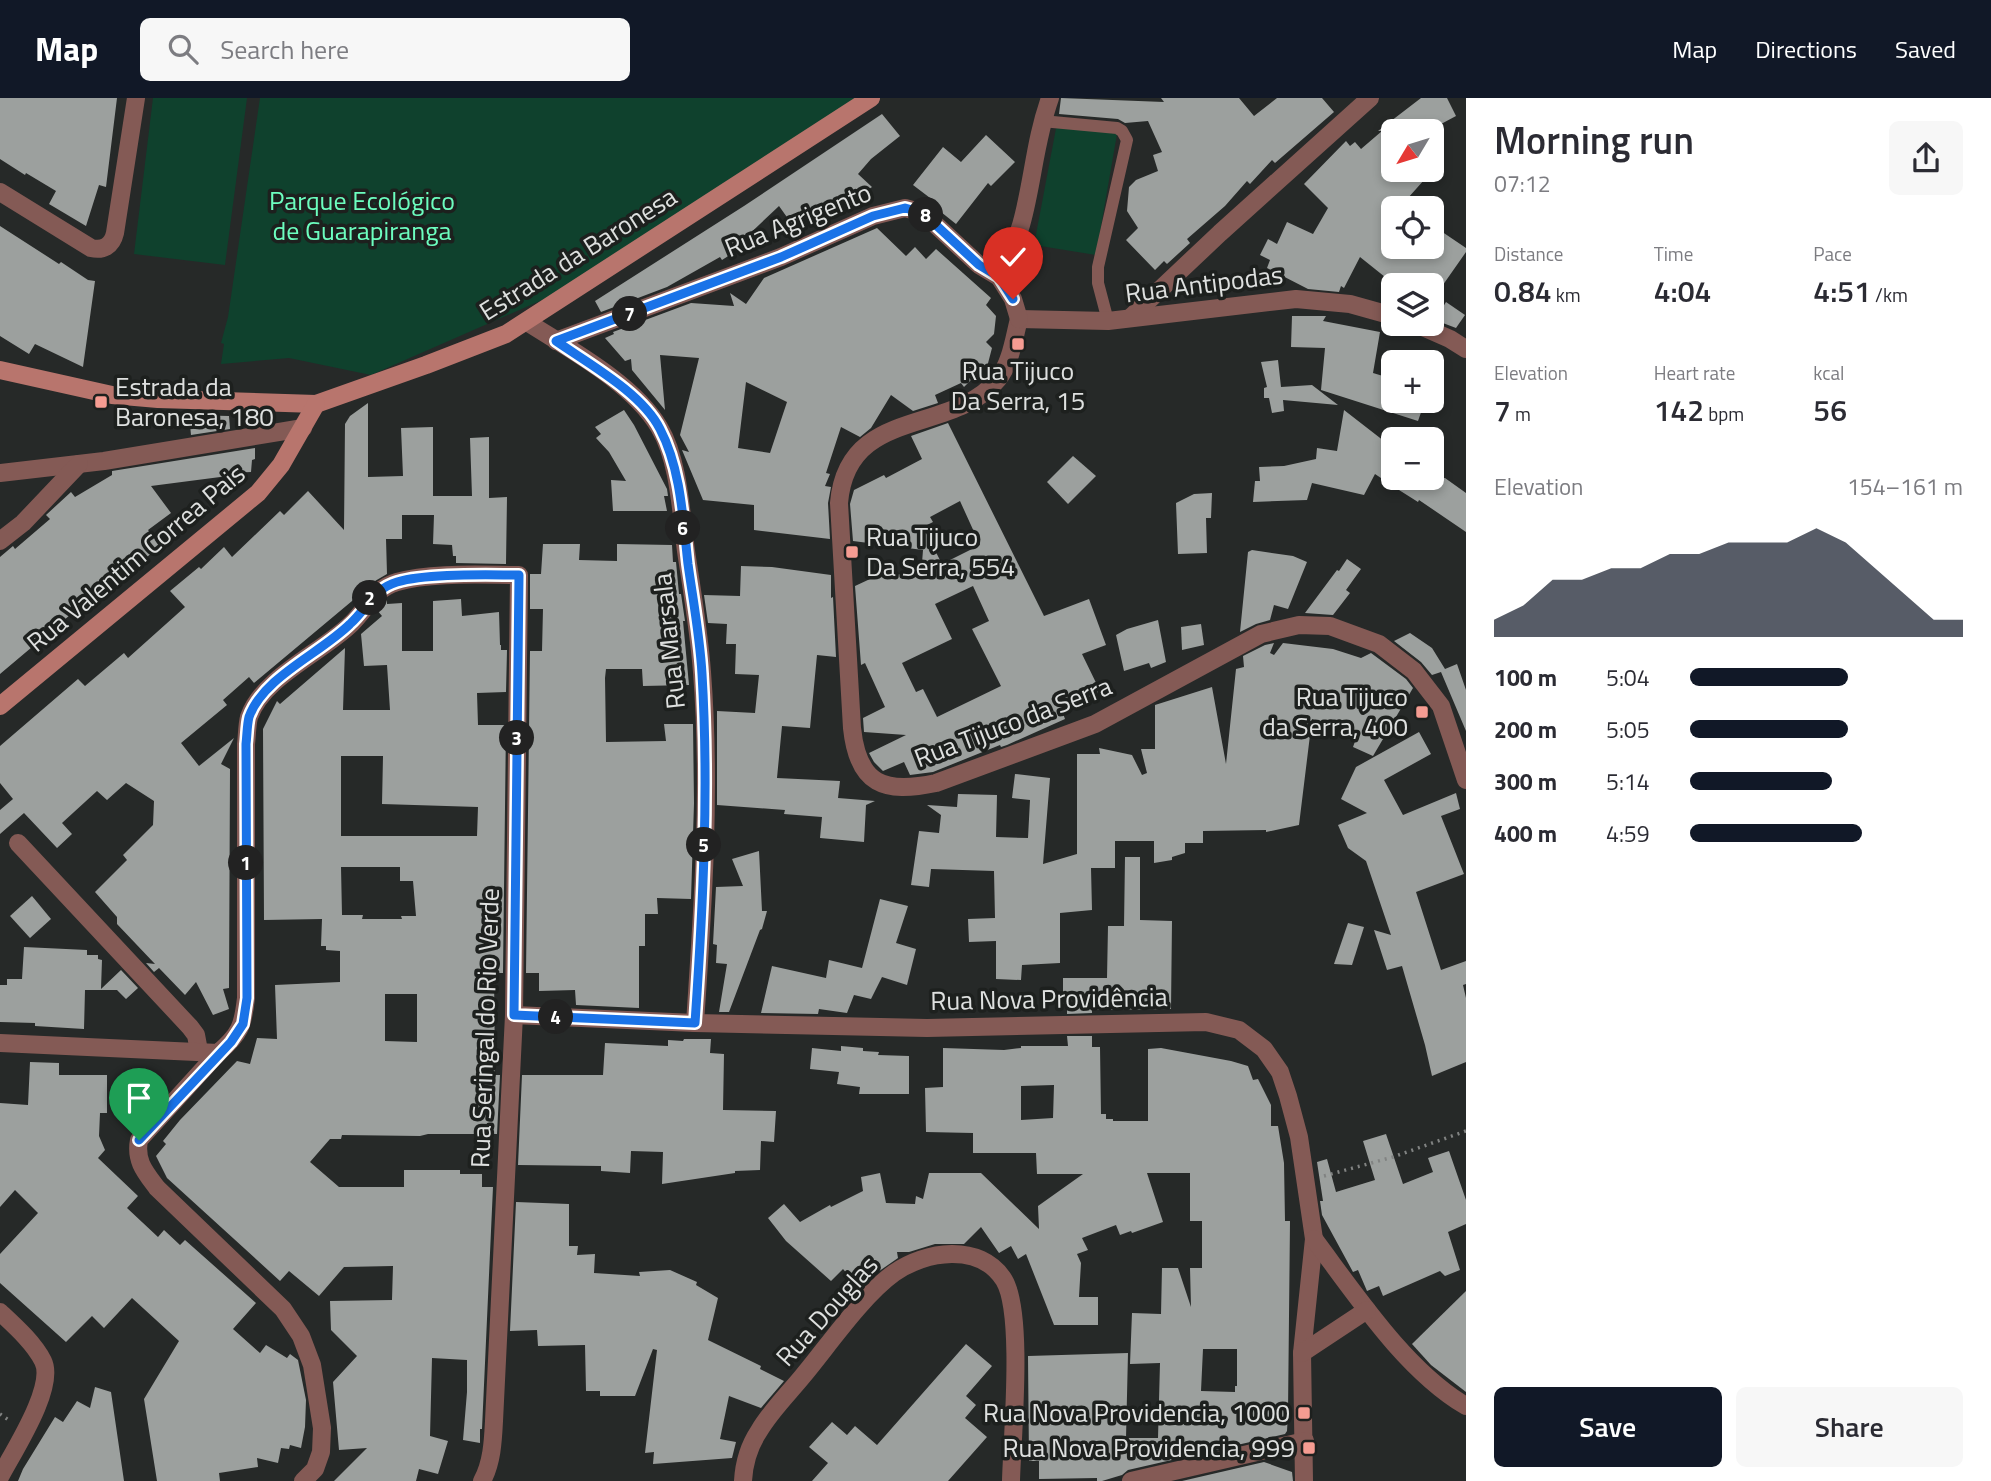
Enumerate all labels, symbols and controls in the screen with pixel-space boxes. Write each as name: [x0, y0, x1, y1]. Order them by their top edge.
search box: [140, 18, 630, 81]
text: Map: [35, 24, 98, 74]
icon: search: [164, 30, 202, 68]
text: Search here: [220, 30, 349, 69]
text: Map: [1672, 31, 1717, 67]
text: Directions: [1755, 31, 1857, 67]
text: Saved: [1895, 31, 1956, 67]
text: Morning run: [1494, 111, 1694, 169]
north arrow: [1381, 119, 1444, 182]
map controls: [1381, 119, 1444, 490]
button: share: [1889, 121, 1963, 195]
text: 07:12: [1494, 166, 1551, 201]
street label: Rua Agrigento: [719, 172, 877, 267]
street label: Estrada da Baronesa: [471, 177, 684, 330]
park label: Parque Ecológico de Guarapiranga: [269, 181, 455, 250]
button: locate: [1381, 196, 1444, 259]
pin: 8: [908, 198, 944, 232]
text: 8: [920, 200, 931, 229]
pin: [983, 227, 1043, 299]
icon: check: [994, 238, 1032, 276]
text: Distance: [1494, 239, 1563, 268]
text: Time: [1654, 239, 1693, 268]
text: Pace: [1813, 239, 1852, 268]
street label: Rua Antipodas: [1123, 254, 1285, 313]
text: 0.84: [1494, 268, 1552, 314]
text: 4:04: [1654, 268, 1711, 314]
text: 4:51: [1813, 268, 1871, 314]
button: layers: [1381, 273, 1444, 336]
text: km: [1552, 280, 1581, 309]
text: /km: [1871, 280, 1908, 309]
pin: 7: [612, 296, 648, 332]
text: 7: [624, 299, 635, 328]
marker: Rua Tijuco Da Serra, 15: [1010, 336, 1026, 352]
button: +: [1381, 350, 1444, 413]
place label: Rua Tijuco Da Serra, 15: [951, 351, 1085, 420]
text: Elevation: [1494, 358, 1568, 387]
text: Heart rate: [1654, 358, 1735, 387]
text: kcal: [1813, 358, 1844, 387]
place label: Estrada da Baronesa, 180: [115, 367, 274, 436]
text: 7: [1494, 387, 1511, 433]
text: 142: [1654, 387, 1704, 433]
text: 56: [1813, 387, 1847, 433]
marker: Estrada da Baronesa, 180: [93, 394, 109, 410]
text: m: [1511, 399, 1531, 428]
text: bpm: [1704, 399, 1744, 428]
button: −: [1381, 427, 1444, 490]
street label: Rua Valentim Correa Pais: [18, 454, 253, 661]
text: Elevation: [1494, 469, 1583, 504]
text: 154–161 m: [1847, 469, 1963, 504]
pin: 6: [666, 510, 700, 546]
text: 6: [677, 513, 688, 542]
place label: Rua Tijuco Da Serra, 554: [866, 517, 1015, 586]
marker: Rua Tijuco Da Serra, 554: [844, 544, 860, 560]
street label: Rua Marsala: [642, 571, 695, 711]
pin: 2: [352, 580, 388, 616]
text: 2: [364, 583, 375, 612]
text: 100 m: [1494, 660, 1557, 695]
text: 5:04: [1606, 660, 1650, 695]
street label: Rua Tijuco da Serra: [908, 666, 1117, 777]
place label: Rua Tijuco da Serra, 400: [1262, 677, 1408, 746]
marker: Rua Tijuco da Serra, 400: [1414, 704, 1430, 720]
text: 200 m: [1494, 712, 1557, 747]
text: 5:05: [1606, 712, 1650, 747]
pin: 3: [500, 720, 534, 756]
text: 3: [511, 723, 522, 752]
text: 300 m: [1494, 764, 1557, 799]
text: 5:14: [1606, 764, 1650, 799]
text: 400 m: [1494, 816, 1557, 851]
text: 4:59: [1606, 816, 1650, 851]
pin: 5: [686, 828, 722, 862]
text: 5: [698, 830, 709, 859]
pin: 1: [229, 846, 264, 880]
text: 1: [240, 848, 251, 877]
street label: Rua Seringal do Rio Verde: [460, 887, 509, 1168]
street label: Rua Nova Providência: [930, 977, 1168, 1020]
pin: 4: [538, 1000, 574, 1034]
text: 4: [550, 1002, 561, 1031]
pin: [109, 1068, 169, 1140]
icon: arrive: [120, 1079, 158, 1117]
street label: Rua Douglas: [766, 1247, 887, 1375]
button: Save: [1494, 1387, 1722, 1467]
button: Share: [1736, 1387, 1963, 1467]
place label: Rua Nova Providencia, 1000: [983, 1393, 1290, 1432]
marker: Rua Nova Providencia, 1000: [1296, 1405, 1312, 1421]
place label: Rua Nova Providencia, 999: [1003, 1428, 1295, 1467]
marker: Rua Nova Providencia, 999: [1301, 1440, 1317, 1456]

